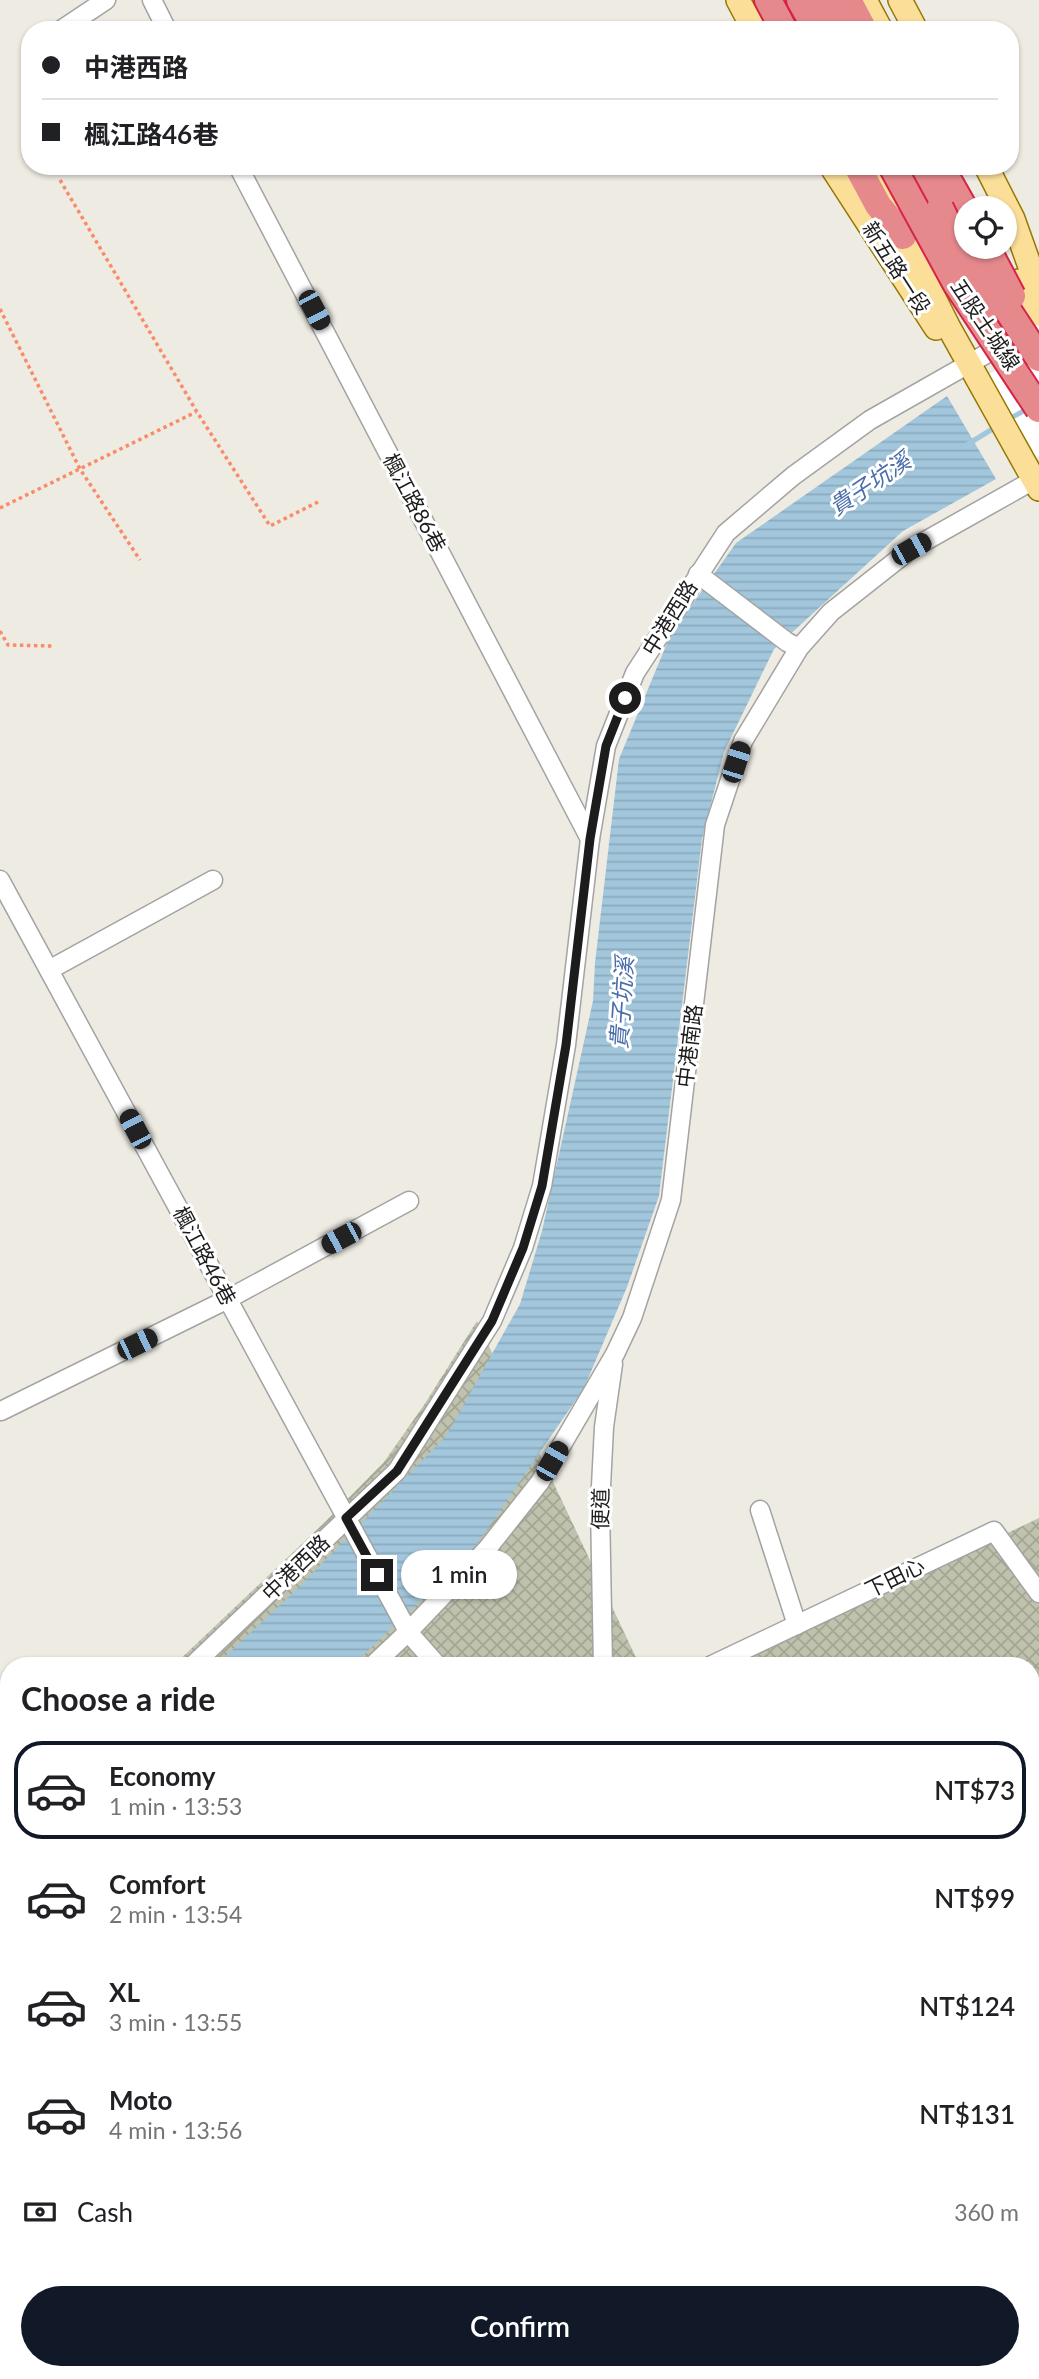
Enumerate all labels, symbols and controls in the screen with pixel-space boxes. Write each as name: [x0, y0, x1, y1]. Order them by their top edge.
text: 中港西路: [84, 51, 188, 83]
text: 楓江路46巷: [84, 118, 218, 150]
map controls: [954, 196, 1017, 259]
button: locate: [954, 196, 1017, 259]
street label: 新五路一段: [858, 216, 936, 318]
street label: 五股土城線: [947, 274, 1026, 375]
car: [295, 287, 334, 333]
water label: 貴子坑溪: [823, 444, 918, 521]
street label: 楓江路86巷: [379, 449, 452, 556]
car: [888, 530, 935, 568]
street label: 中港西路: [636, 575, 702, 659]
route start: [609, 682, 641, 714]
car: [720, 739, 753, 785]
water label: 貴子坑溪: [604, 953, 638, 1050]
street label: 中港南路: [671, 1003, 706, 1089]
car: [116, 1106, 155, 1152]
street label: 楓江路46巷: [169, 1202, 242, 1309]
car: [318, 1219, 365, 1257]
car: [114, 1325, 161, 1363]
car: [533, 1438, 572, 1484]
street label: 便道: [587, 1488, 612, 1530]
street label: 中港西路: [256, 1529, 334, 1605]
callout: 1 min: [402, 1550, 517, 1600]
street label: 下田心: [861, 1552, 928, 1602]
route end: [361, 1559, 393, 1591]
text: 1 min: [431, 1560, 487, 1588]
text: Choose a ride: [21, 1679, 215, 1718]
icon: car: [25, 1759, 88, 1822]
text: Economy: [109, 1760, 215, 1792]
text: NT$73: [934, 1774, 1015, 1806]
text: 1 min · 13:53: [109, 1792, 242, 1820]
icon: car: [25, 1867, 88, 1930]
text: Comfort: [109, 1868, 206, 1900]
text: NT$99: [934, 1882, 1015, 1914]
text: 2 min · 13:54: [109, 1900, 242, 1928]
icon: car: [25, 1975, 88, 2038]
text: XL: [109, 1976, 140, 2008]
text: NT$124: [919, 1990, 1015, 2022]
text: 3 min · 13:55: [109, 2008, 242, 2036]
icon: car: [25, 2083, 88, 2146]
text: Moto: [109, 2084, 172, 2116]
text: NT$131: [919, 2098, 1015, 2130]
text: 4 min · 13:56: [109, 2116, 242, 2144]
icon: cash: [21, 2193, 59, 2231]
text: Cash: [77, 2196, 133, 2228]
text: 360 m: [954, 2198, 1019, 2226]
button: Confirm: [21, 2286, 1019, 2366]

